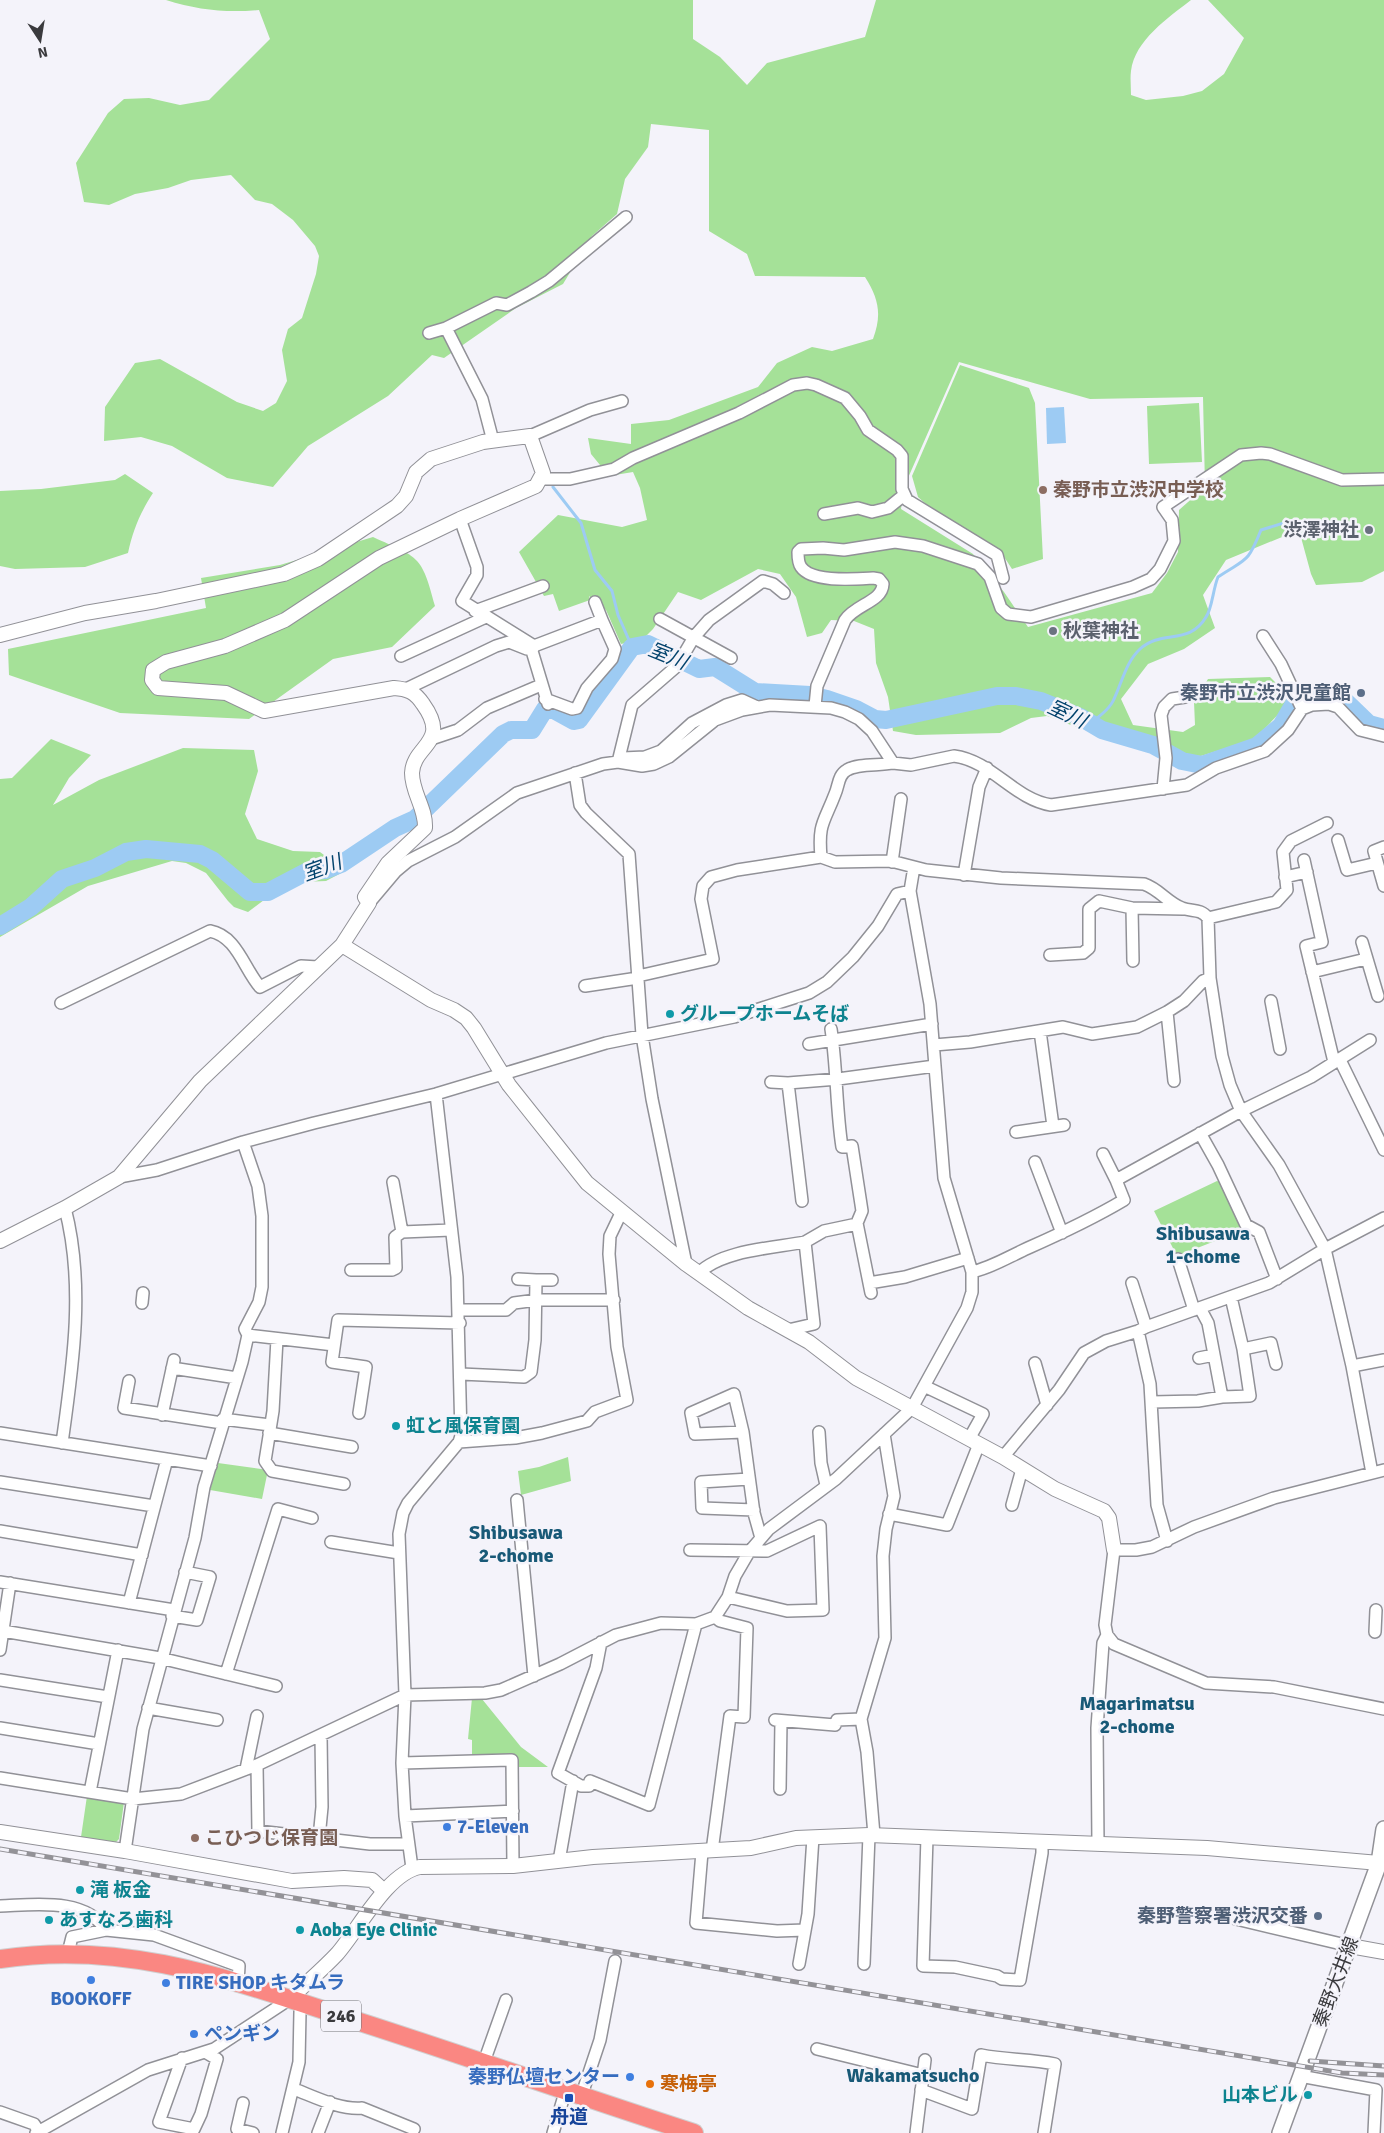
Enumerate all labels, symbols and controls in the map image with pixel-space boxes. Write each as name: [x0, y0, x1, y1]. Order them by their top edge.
north arrow: [15, 15, 65, 65]
text: N: [36, 43, 49, 62]
place label: 秦野市立渋沢中学校: [1053, 478, 1224, 502]
marker: 秦野市立渋沢中学校: [1037, 484, 1049, 496]
place label: 渋澤神社: [1283, 518, 1359, 542]
marker: 渋澤神社: [1363, 524, 1375, 536]
place label: 秋葉神社: [1063, 619, 1139, 643]
marker: 秋葉神社: [1047, 625, 1059, 637]
water label: 室川: [645, 637, 693, 676]
place label: 秦野市立渋沢児童館: [1180, 681, 1351, 705]
marker: 秦野市立渋沢児童館: [1355, 687, 1367, 699]
water label: 室川: [1044, 694, 1092, 735]
water label: 室川: [299, 849, 347, 887]
place label: グループホームそば: [680, 1002, 849, 1026]
marker: グループホームそば: [664, 1008, 676, 1020]
district label: Shibusawa 1-chome: [1156, 1221, 1250, 1269]
place label: 虹と風保育園: [406, 1414, 520, 1438]
marker: 虹と風保育園: [390, 1420, 402, 1432]
district label: Shibusawa 2-chome: [469, 1520, 563, 1568]
district label: Magarimatsu 2-chome: [1079, 1691, 1195, 1739]
place label: 7-Eleven: [457, 1815, 529, 1839]
marker: 7-Eleven: [441, 1821, 453, 1833]
place label: こひつじ保育園: [205, 1826, 338, 1850]
marker: こひつじ保育園: [189, 1832, 201, 1844]
place label: 滝 板金: [90, 1878, 151, 1902]
marker: 滝 板金: [74, 1884, 86, 1896]
place label: 秦野警察署渋沢交番: [1137, 1904, 1308, 1928]
place label: あすなろ歯科: [59, 1908, 173, 1932]
marker: 秦野警察署渋沢交番: [1312, 1910, 1324, 1922]
marker: あすなろ歯科: [43, 1914, 55, 1926]
place label: Aoba Eye Clinic: [310, 1918, 437, 1942]
marker: Aoba Eye Clinic: [294, 1924, 306, 1936]
street label: 秦野大井線: [1308, 1933, 1364, 2031]
place label: TIRE SHOP キタムラ: [176, 1971, 345, 1995]
marker: BOOKOFF: [85, 1974, 97, 1986]
marker: TIRE SHOP キタムラ: [160, 1977, 172, 1989]
place label: BOOKOFF: [50, 1987, 132, 2011]
road number: 246: [321, 2000, 361, 2032]
place label: ペンギン: [204, 2022, 280, 2046]
marker: ペンギン: [188, 2028, 200, 2040]
district label: Wakamatsucho: [847, 2063, 979, 2088]
place label: 秦野仏壇センター: [468, 2065, 620, 2089]
marker: 秦野仏壇センター: [624, 2071, 636, 2083]
place label: 寒梅亭: [660, 2072, 717, 2096]
marker: 寒梅亭: [644, 2078, 656, 2090]
place label: 山本ビル: [1222, 2083, 1298, 2107]
marker: 山本ビル: [1302, 2089, 1314, 2101]
marker: 舟道: [563, 2092, 575, 2104]
place label: 舟道: [550, 2105, 588, 2129]

